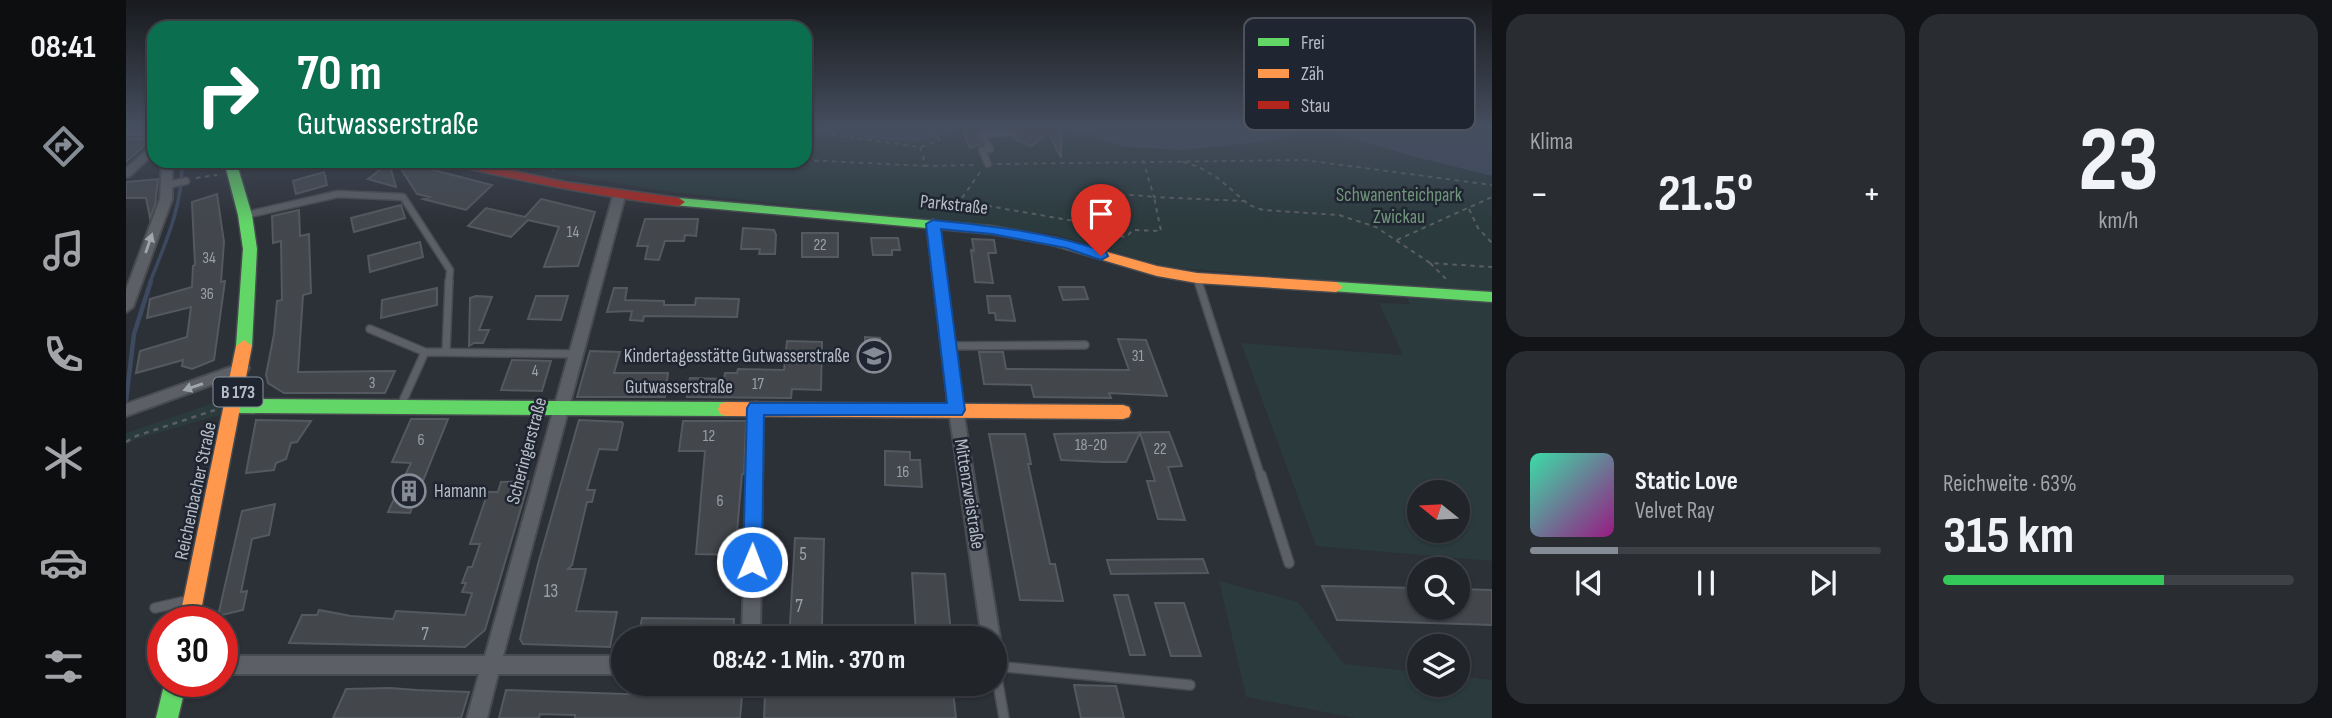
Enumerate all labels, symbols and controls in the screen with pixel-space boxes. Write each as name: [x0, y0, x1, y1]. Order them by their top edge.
legend: [1244, 18, 1475, 130]
text: 08:41: [31, 28, 95, 67]
text: Frei: [1301, 32, 1325, 55]
text: 70 m: [297, 45, 382, 104]
icon: right: [182, 49, 273, 140]
text: Zäh: [1301, 63, 1324, 86]
text: Stau: [1301, 95, 1330, 118]
text: Gutwasserstraße: [297, 105, 479, 144]
text: 23: [2078, 107, 2159, 216]
icon: directions: [39, 122, 88, 171]
text: Klima: [1530, 128, 1573, 156]
text: 21.5°: [1658, 163, 1753, 226]
text: −: [1530, 172, 1549, 217]
text: +: [1862, 172, 1881, 217]
pin: [1071, 184, 1131, 256]
park label: Schwanenteichpark Zwickau: [1336, 184, 1463, 229]
street label: Parkstraße: [919, 190, 989, 220]
icon: arrive: [1082, 195, 1120, 233]
text: km/h: [2099, 207, 2138, 235]
house number: 14: [567, 223, 579, 242]
icon: music: [39, 226, 88, 275]
one-way arrow: [144, 232, 155, 253]
house number: 22: [813, 236, 827, 255]
house number: 34: [202, 249, 216, 268]
house number: 36: [200, 285, 214, 304]
icon: phone: [39, 330, 88, 379]
school or university icon: Kindertagesstätte Gutwasserstraße: [855, 337, 893, 375]
place label: Kindertagesstätte Gutwasserstraße: [624, 345, 850, 368]
house number: 31: [1132, 347, 1145, 366]
house number: 4: [532, 362, 539, 381]
house number: 3: [369, 374, 375, 393]
house number: 17: [752, 375, 765, 394]
street label: Gutwasserstraße: [625, 376, 733, 399]
road number: B 173: [214, 378, 262, 406]
one-way arrow: [182, 382, 203, 393]
street label: Scheringerstraße: [502, 395, 552, 507]
street label: Reichenbacher Straße: [170, 420, 222, 562]
house number: 12: [703, 427, 715, 446]
house number: 6: [417, 431, 425, 450]
icon: climate: [39, 434, 88, 483]
house number: 18-20: [1075, 436, 1107, 455]
street label: Mittenzweistraße: [949, 437, 989, 551]
house number: 22: [1153, 440, 1167, 459]
house number: 16: [897, 463, 909, 482]
text: Static Love: [1635, 466, 1738, 497]
text: Reichweite · 63%: [1943, 470, 2077, 498]
building icon: Hamann: [390, 472, 428, 510]
place label: Hamann: [434, 480, 487, 503]
north arrow: [1407, 480, 1470, 542]
map controls: [1407, 480, 1470, 697]
house number: 6: [716, 492, 724, 511]
text: Velvet Ray: [1635, 497, 1715, 525]
text: 315 km: [1943, 505, 2074, 568]
position arrow: [715, 525, 789, 599]
icon: car: [39, 538, 88, 587]
house number: 5: [799, 543, 807, 566]
button: search: [1407, 557, 1470, 620]
icon: previous: [1570, 564, 1608, 602]
icon: pause: [1687, 564, 1725, 602]
icon: next: [1804, 564, 1842, 602]
house number: 13: [544, 580, 558, 603]
house number: 7: [795, 595, 803, 618]
speed limit sign: 30: [147, 606, 238, 697]
house number: 7: [421, 623, 429, 646]
button: layers: [1407, 634, 1470, 697]
icon: filters: [39, 642, 88, 691]
text: 08:42 · 1 Min. · 370 m: [713, 645, 905, 676]

